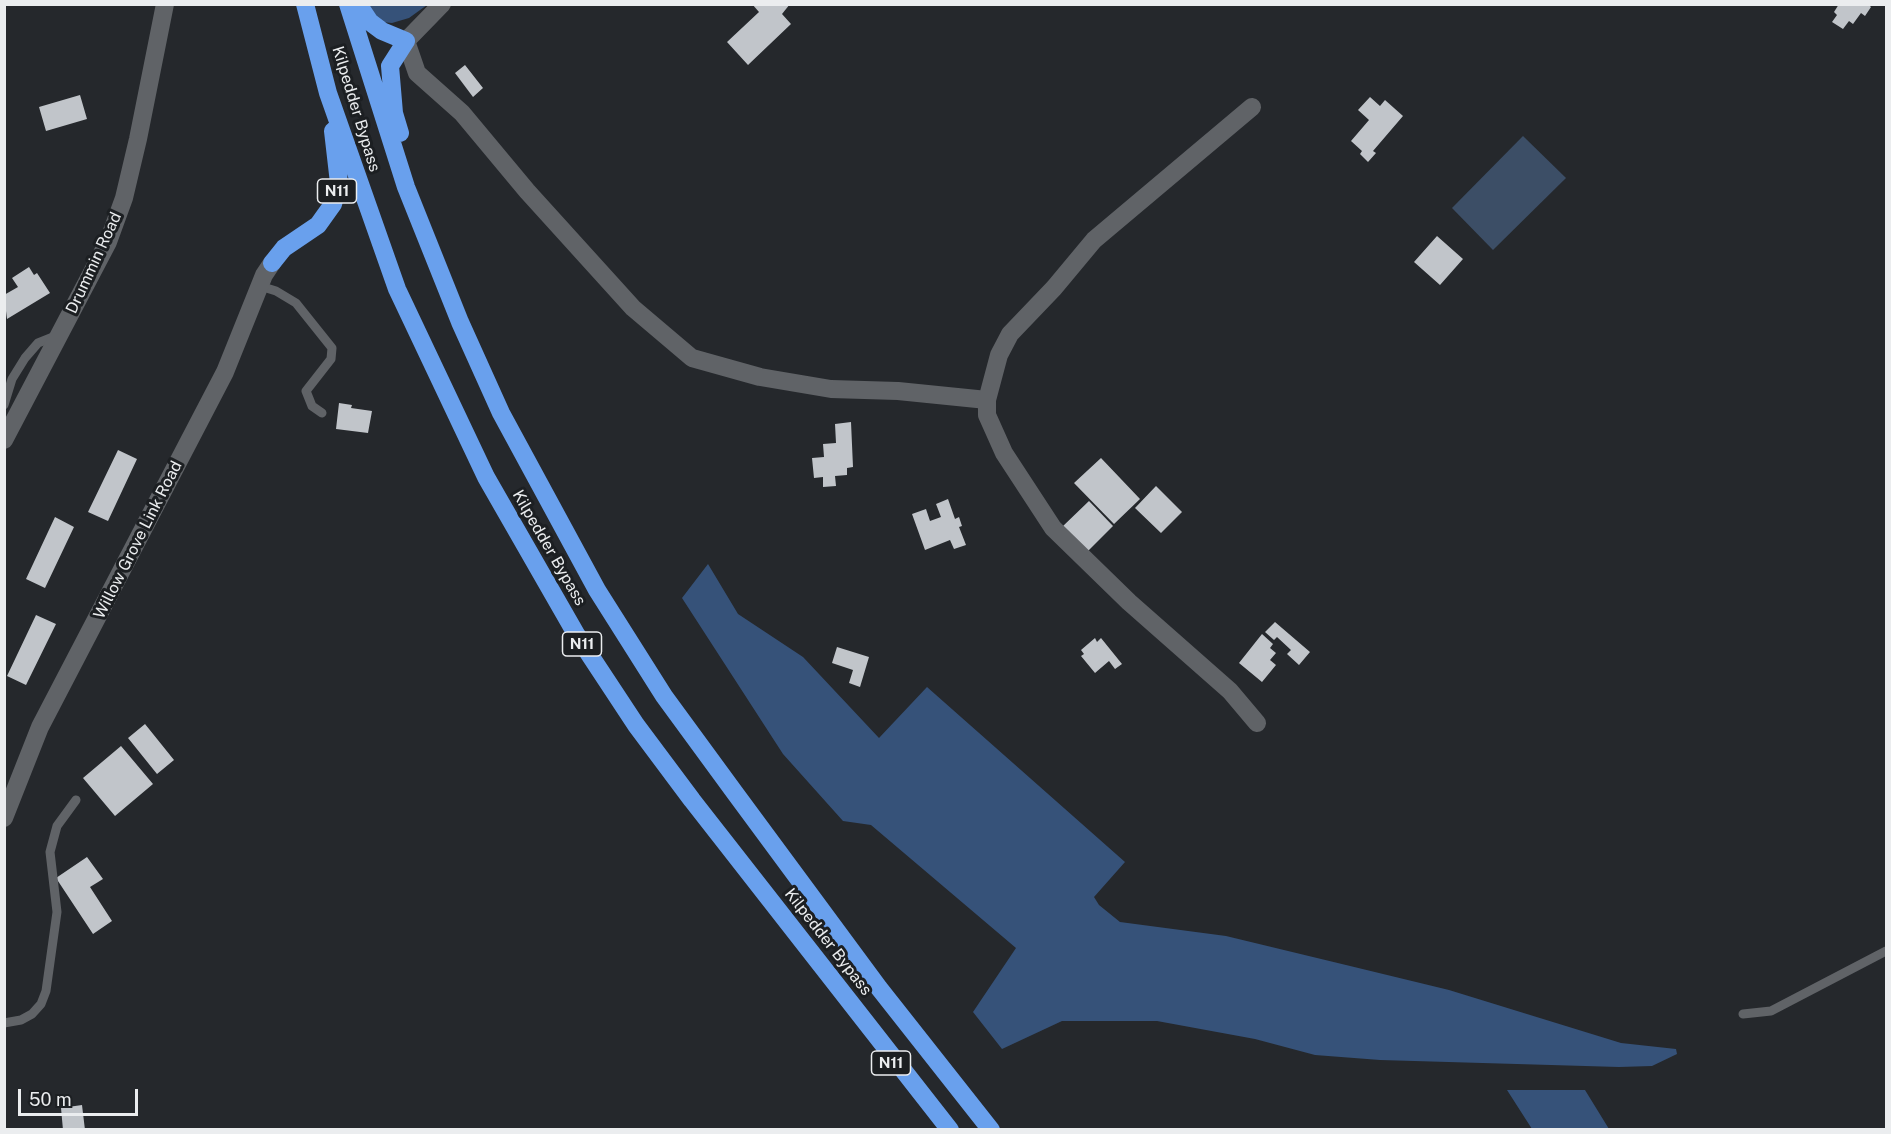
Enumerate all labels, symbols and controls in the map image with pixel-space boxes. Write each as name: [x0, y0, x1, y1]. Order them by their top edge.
street label: Kilpedder Bypass: [328, 44, 384, 174]
road number: N11: [318, 179, 356, 203]
street label: Drummin Road: [62, 209, 126, 317]
street label: Willow Grove Link Road: [90, 458, 186, 622]
street label: Kilpedder Bypass: [508, 487, 590, 609]
road number: N11: [562, 632, 602, 656]
street label: Kilpedder Bypass: [780, 885, 876, 999]
road number: N11: [872, 1051, 910, 1075]
scale bar: [21, 1077, 141, 1115]
text: 50 m: [29, 1089, 72, 1110]

